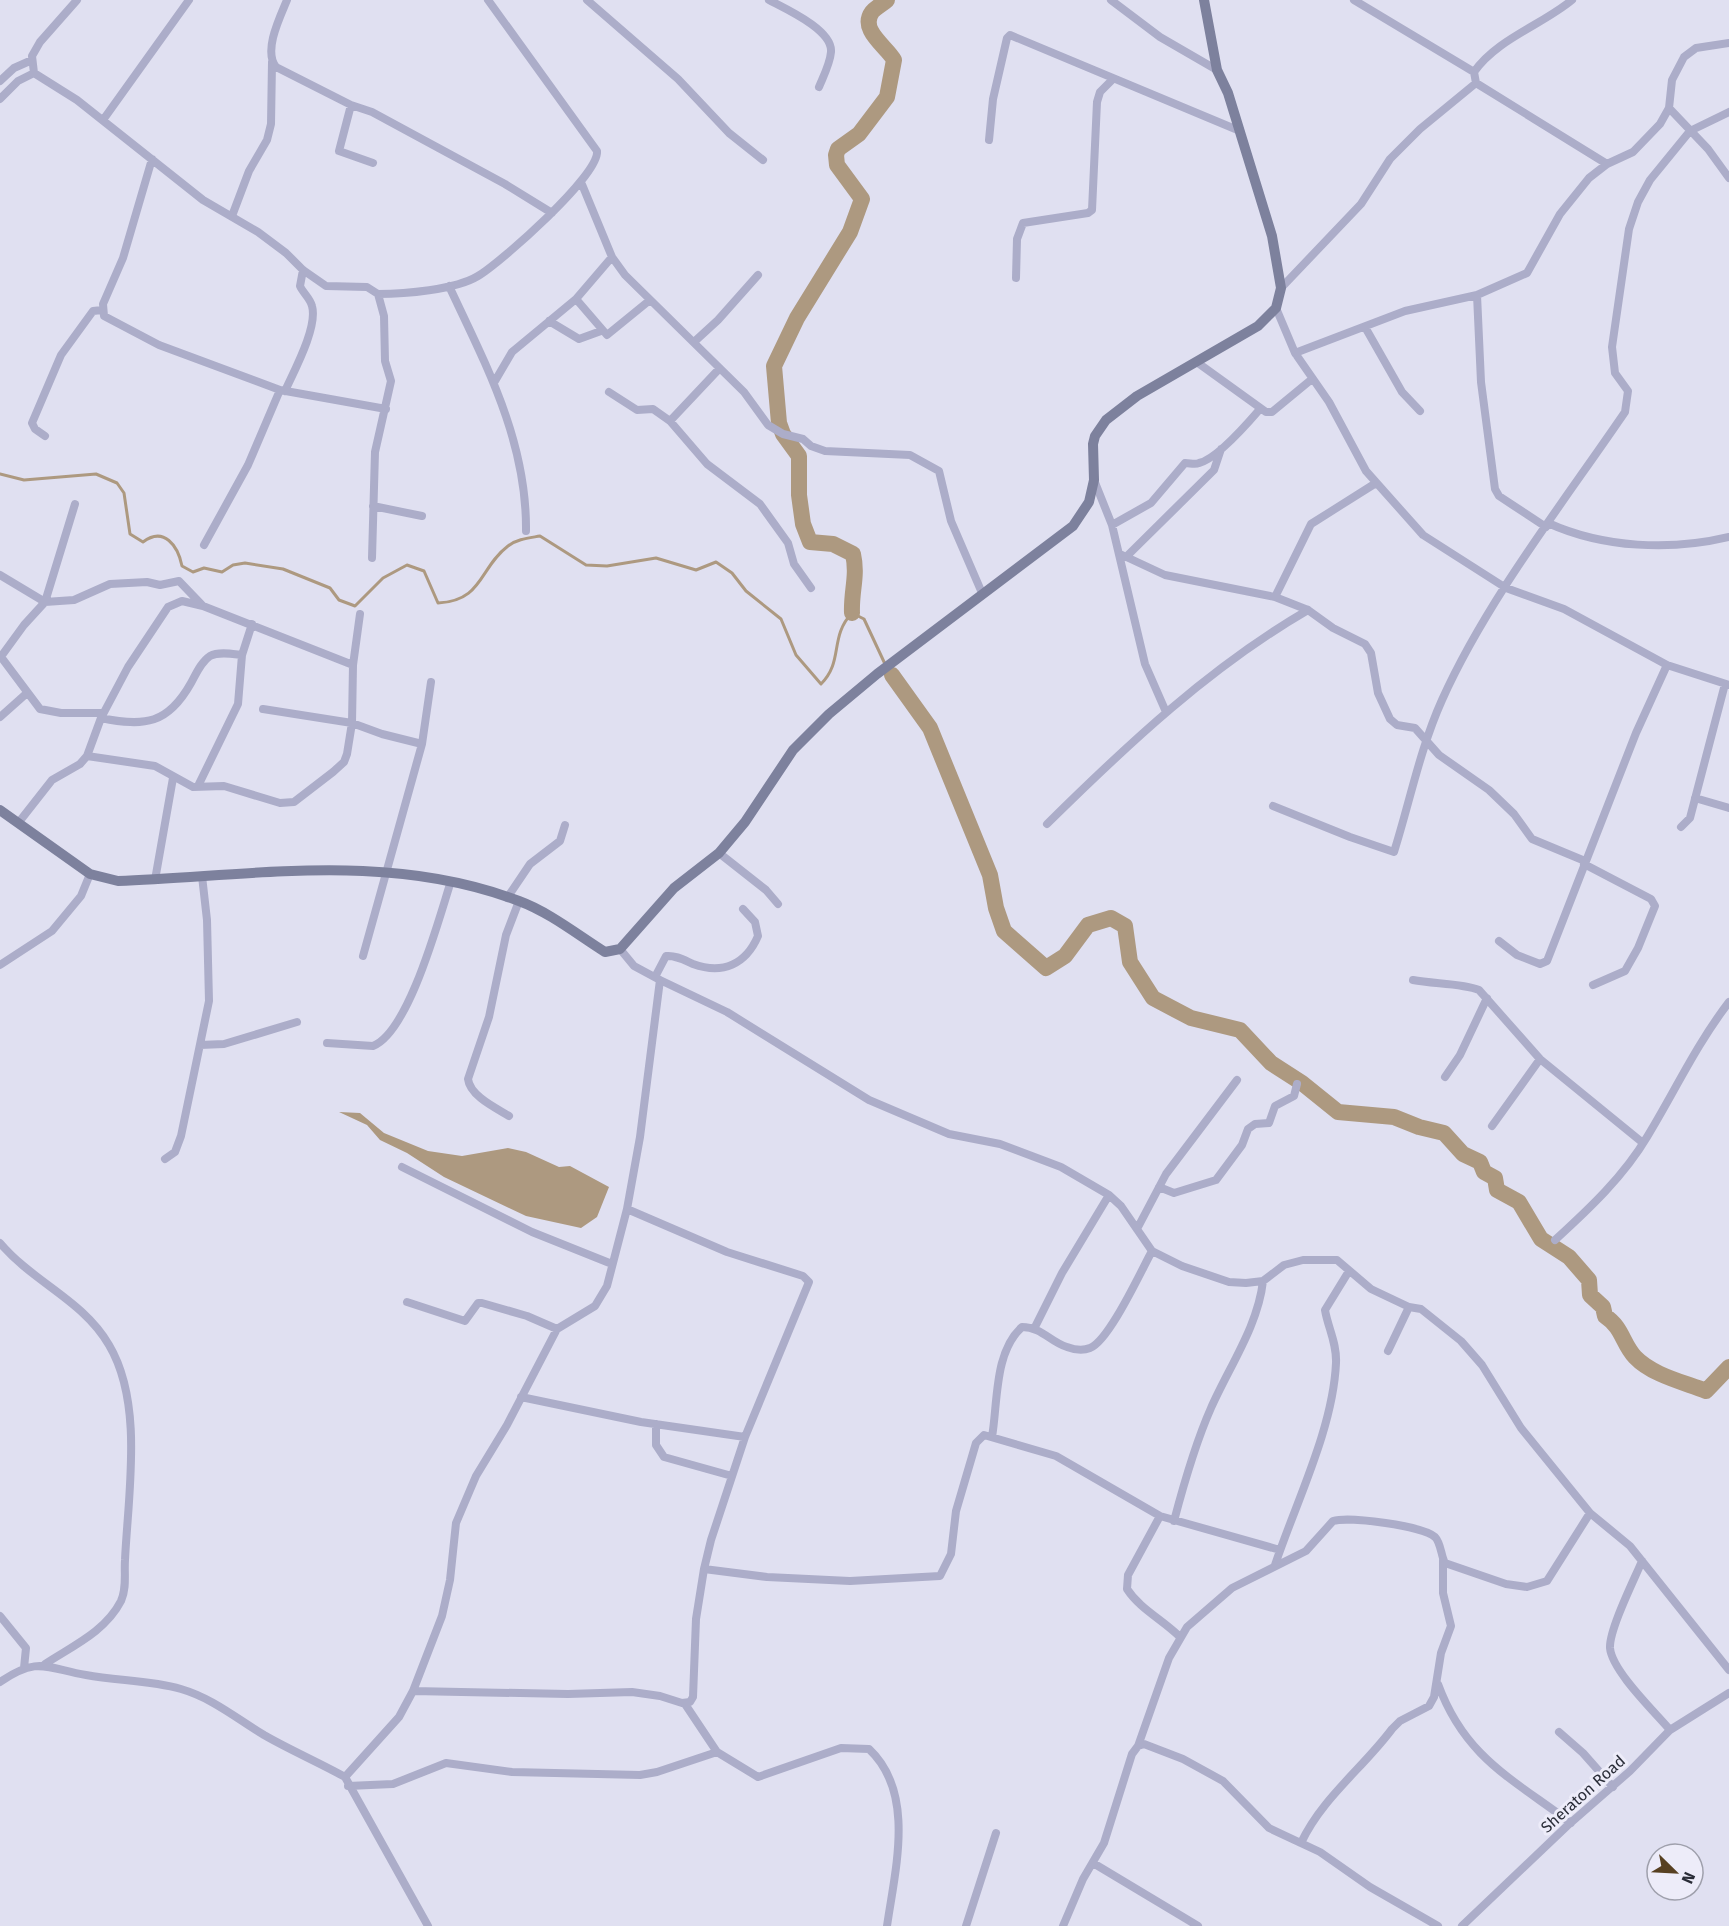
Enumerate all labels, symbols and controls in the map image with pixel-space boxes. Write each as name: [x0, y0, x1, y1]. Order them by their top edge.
street label: Sheraton Road: [1537, 1751, 1629, 1837]
north arrow: [1645, 1842, 1705, 1902]
text: N: [1677, 1869, 1699, 1887]

